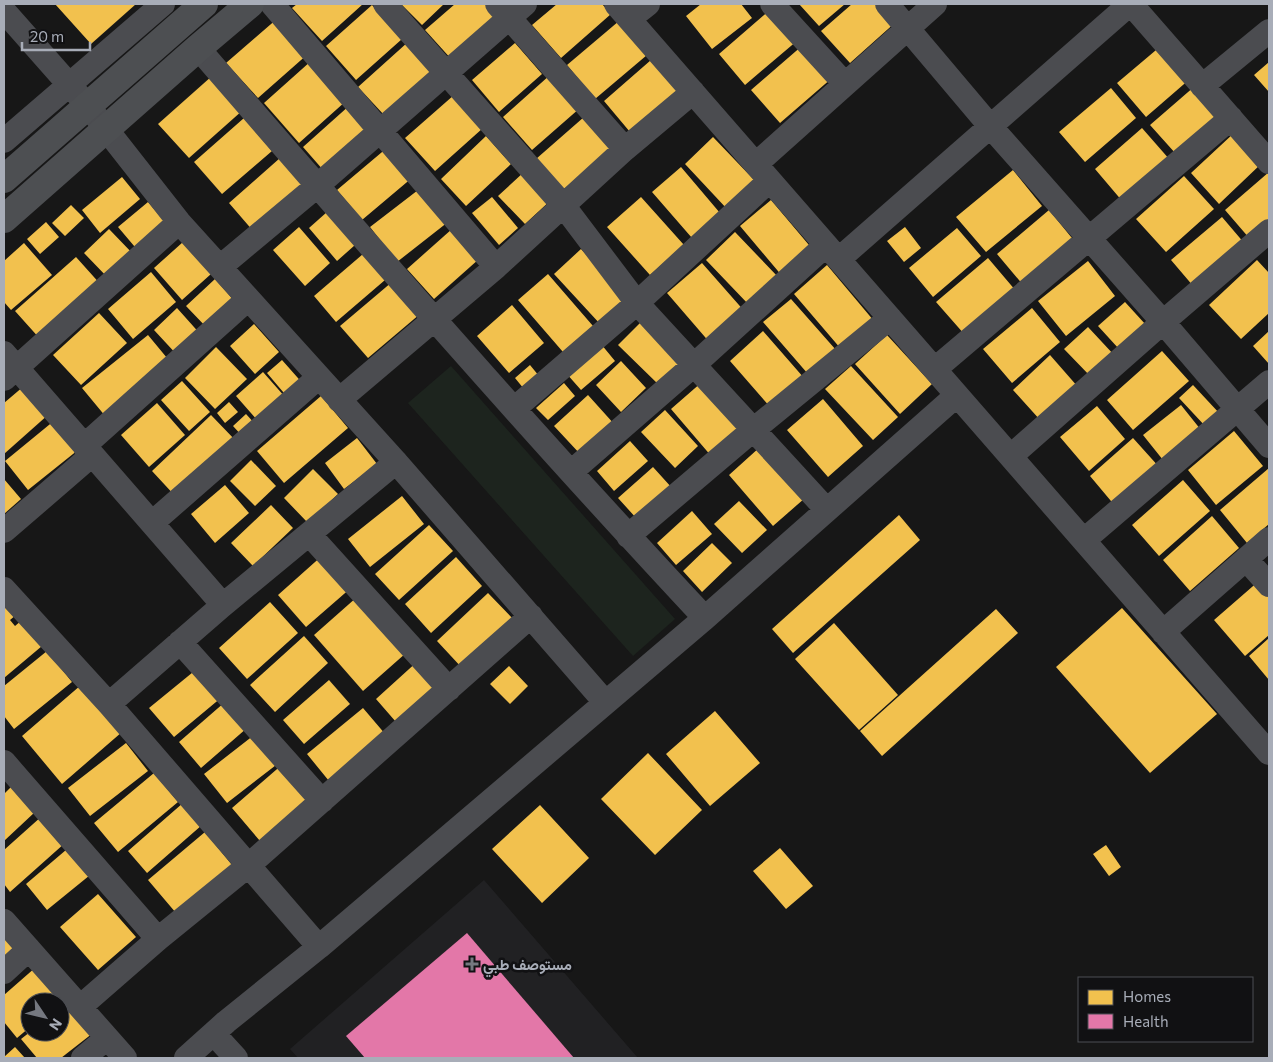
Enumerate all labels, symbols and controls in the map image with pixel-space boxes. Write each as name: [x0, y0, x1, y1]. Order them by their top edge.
scale bar: [22, 20, 90, 52]
text: 20 m: [30, 27, 64, 45]
place label: مستوصف طبي: [483, 955, 572, 978]
marker: مستوصف طبي: [465, 957, 479, 971]
legend: [1078, 977, 1253, 1042]
text: Homes: [1123, 987, 1171, 1005]
north arrow: [20, 992, 70, 1042]
text: Health: [1123, 1012, 1169, 1030]
text: N: [46, 1016, 66, 1034]

